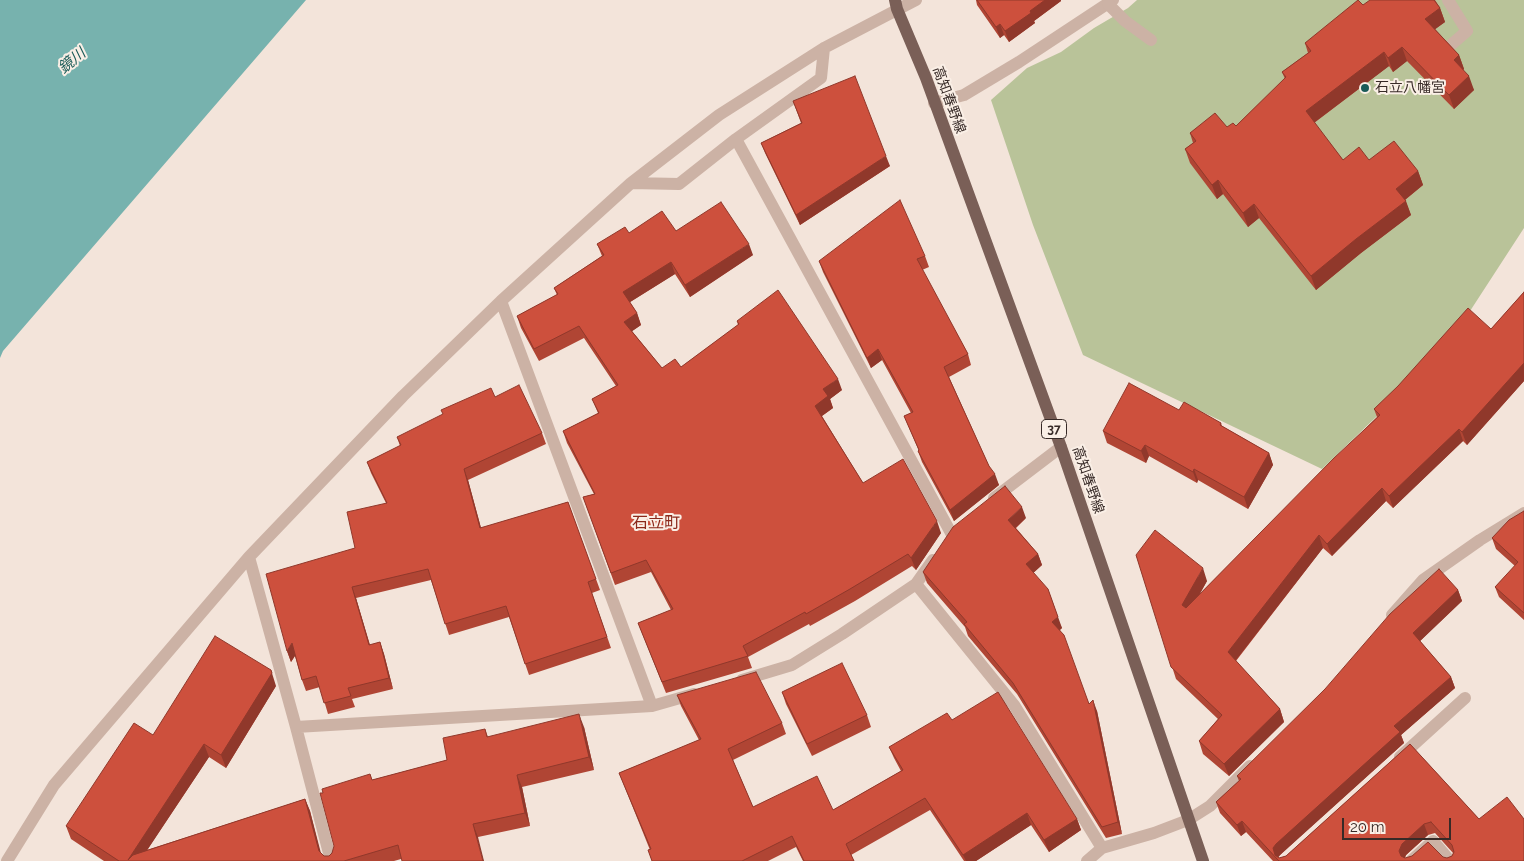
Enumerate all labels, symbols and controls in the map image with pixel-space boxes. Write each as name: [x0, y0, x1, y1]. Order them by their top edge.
water label: 鏡川: [55, 44, 89, 78]
street label: 高知春野線: [929, 64, 969, 136]
place label: 石立八幡宮: [1375, 80, 1445, 96]
marker: 石立八幡宮: [1359, 82, 1371, 94]
road number: 37: [1042, 419, 1066, 438]
street label: 高知春野線: [1069, 444, 1107, 516]
district label: 石立町: [632, 513, 680, 533]
scale bar: [1344, 808, 1453, 840]
text: 20 m: [1350, 818, 1385, 836]

